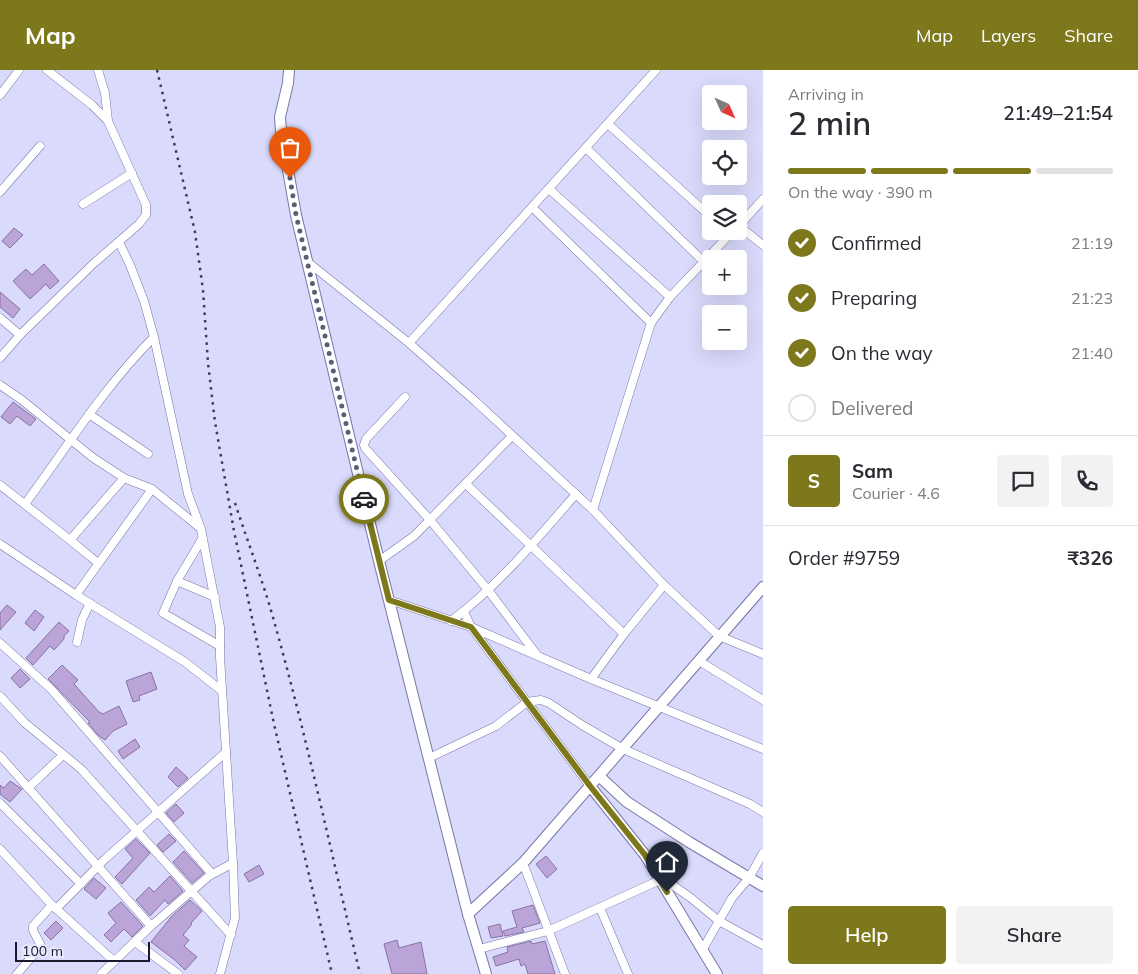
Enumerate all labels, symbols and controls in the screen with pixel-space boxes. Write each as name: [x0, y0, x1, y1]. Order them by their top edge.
text: Map: [25, 20, 76, 50]
text: Map: [916, 24, 953, 47]
text: Layers: [981, 24, 1036, 47]
text: Share: [1064, 24, 1113, 47]
text: Arriving in: [788, 84, 864, 104]
north arrow: [702, 85, 748, 130]
map controls: [702, 85, 747, 350]
text: 21:49–21:54: [1003, 101, 1113, 125]
text: 2 min: [788, 103, 871, 143]
pin: [269, 127, 311, 178]
icon: bag: [276, 134, 304, 162]
button: locate: [702, 140, 747, 185]
text: On the way · 390 m: [788, 182, 933, 202]
button: layers: [702, 195, 747, 240]
icon: check: [788, 229, 816, 257]
text: Confirmed: [831, 231, 922, 255]
text: 21:19: [1071, 233, 1113, 253]
button: +: [702, 250, 747, 295]
icon: check: [788, 284, 816, 312]
text: Preparing: [831, 286, 917, 310]
text: 21:23: [1071, 288, 1113, 308]
button: −: [702, 305, 747, 350]
icon: check: [788, 339, 816, 367]
text: On the way: [831, 341, 933, 365]
text: 21:40: [1071, 343, 1113, 363]
text: Delivered: [831, 396, 913, 420]
button: chat: [997, 455, 1049, 507]
button: phone: [1061, 455, 1113, 507]
text: Sam: [852, 459, 893, 483]
text: S: [808, 469, 820, 493]
courier: [339, 474, 389, 524]
text: Courier · 4.6: [852, 483, 940, 503]
icon: car: [350, 485, 378, 513]
text: Order #9759: [788, 546, 900, 570]
text: ₹326: [1067, 546, 1113, 570]
pin: [646, 841, 688, 892]
icon: home: [653, 848, 681, 876]
button: Help: [788, 906, 946, 964]
button: Share: [956, 906, 1113, 964]
scale bar: [15, 939, 150, 962]
text: 100 m: [22, 942, 63, 960]

